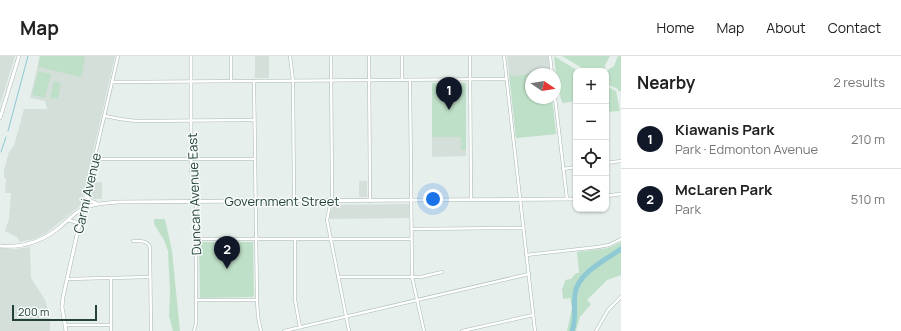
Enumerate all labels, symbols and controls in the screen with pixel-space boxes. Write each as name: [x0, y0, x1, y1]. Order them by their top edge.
text: Map: [20, 15, 59, 41]
text: Home: [657, 18, 694, 37]
text: Map: [716, 18, 744, 37]
text: About: [766, 18, 806, 37]
text: Contact: [828, 18, 881, 37]
north arrow: [525, 68, 561, 104]
map controls: [573, 68, 609, 212]
button: +: [573, 68, 609, 104]
text: Nearby: [637, 71, 695, 94]
text: 2 results: [833, 73, 885, 91]
pin: 1: [436, 77, 462, 110]
button: −: [573, 104, 609, 140]
text: Kiawanis Park: [675, 119, 774, 140]
text: 1: [647, 130, 653, 148]
text: 210 m: [851, 130, 885, 148]
street label: Duncan Avenue East: [183, 132, 205, 256]
button: locate: [573, 140, 609, 176]
text: Park · Edmonton Avenue: [675, 140, 818, 158]
street label: Carmi Avenue: [69, 150, 105, 235]
button: layers: [573, 176, 609, 212]
text: McLaren Park: [675, 179, 772, 200]
your location: [423, 189, 443, 209]
text: 2: [646, 190, 654, 208]
text: 510 m: [851, 190, 885, 208]
street label: Government Street: [224, 192, 340, 210]
text: Park: [675, 200, 701, 218]
pin: 2: [214, 236, 240, 269]
scale bar: [12, 303, 97, 322]
text: 200 m: [18, 304, 49, 319]

